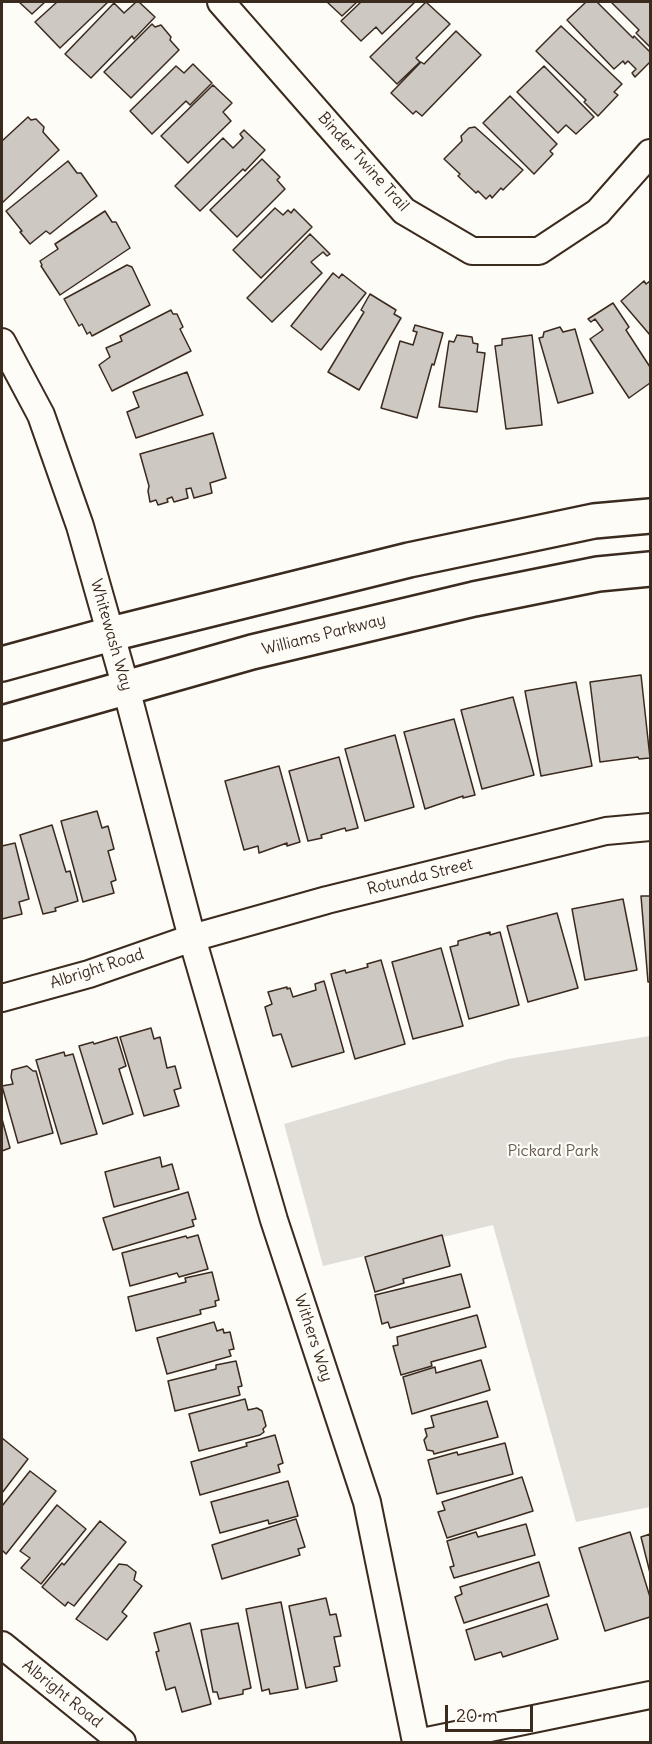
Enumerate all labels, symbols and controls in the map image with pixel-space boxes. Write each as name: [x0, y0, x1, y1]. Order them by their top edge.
street label: Binder Twine Trail: [313, 108, 413, 216]
street label: Whitewash Way: [86, 577, 136, 693]
street label: Williams Parkway: [260, 610, 388, 660]
street label: Rotunda Street: [365, 855, 475, 899]
street label: Albright Road: [48, 945, 146, 993]
park label: Pickard Park: [507, 1141, 599, 1161]
street label: Withers Way: [290, 1292, 336, 1384]
street label: Albright Road: [18, 1656, 106, 1732]
scale bar: [448, 1693, 536, 1731]
text: 20 m: [456, 1704, 498, 1727]

